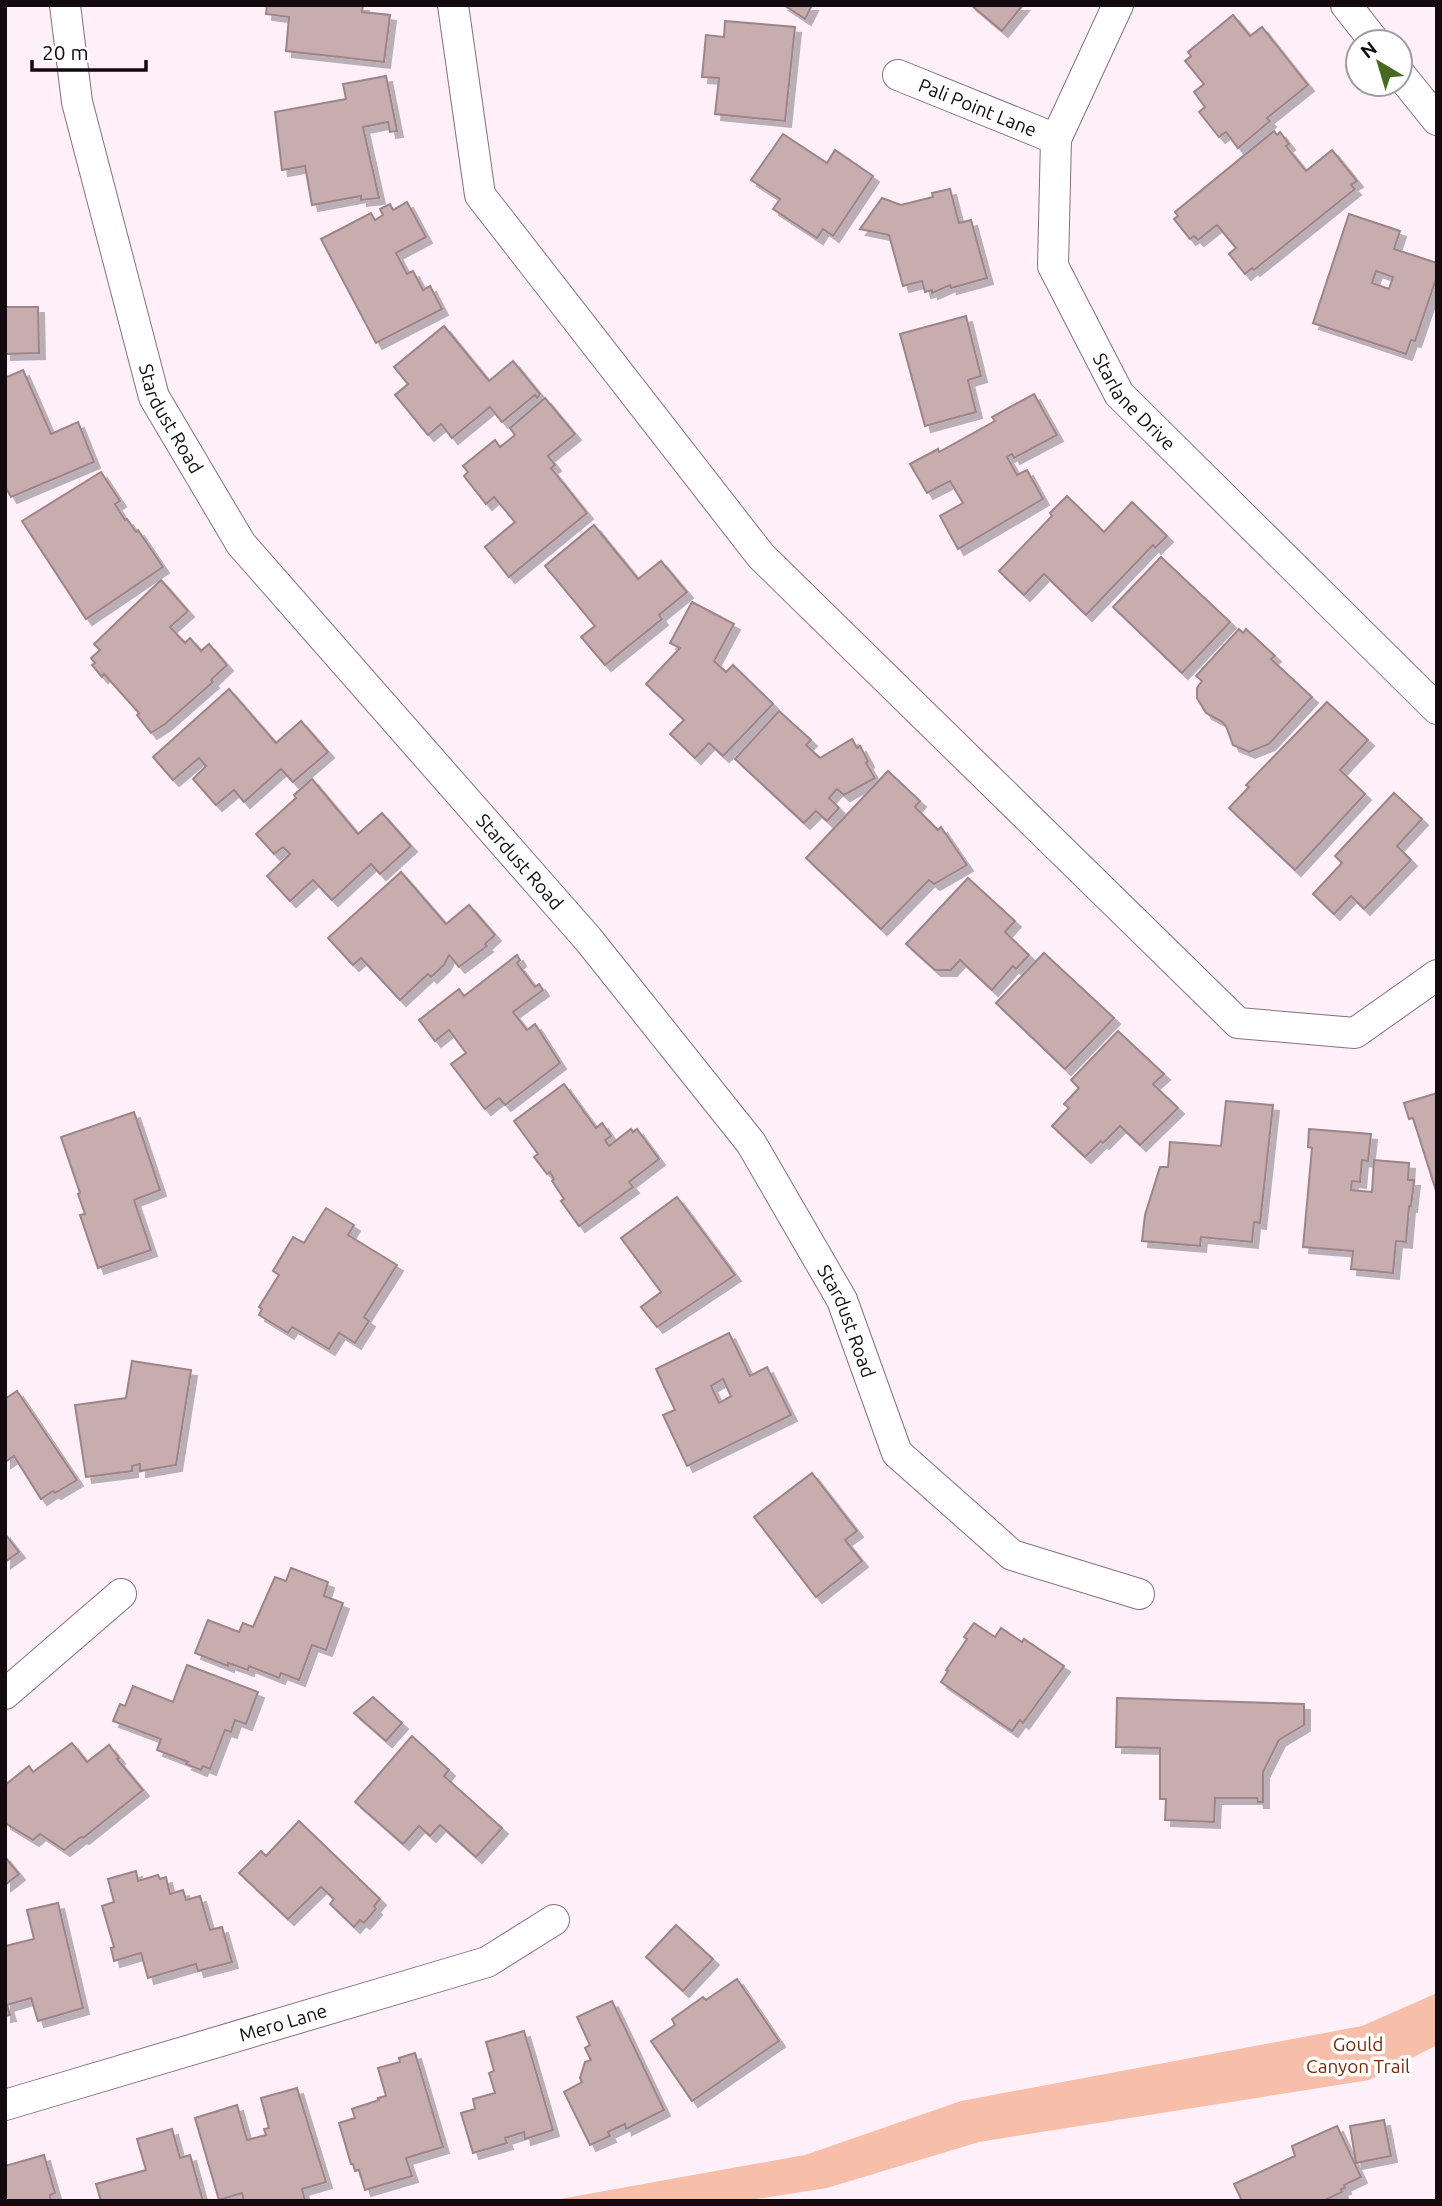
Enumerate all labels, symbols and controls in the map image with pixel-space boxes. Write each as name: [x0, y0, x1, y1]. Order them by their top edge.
scale bar: [32, 28, 145, 72]
north arrow: [1344, 28, 1414, 98]
text: N: [1356, 37, 1381, 63]
text: 20 m: [42, 40, 89, 64]
street label: Pali Point Lane: [915, 74, 1040, 141]
street label: Starlane Drive: [1089, 349, 1180, 455]
street label: Stardust Road: [135, 362, 208, 477]
street label: Stardust Road: [472, 809, 568, 914]
street label: Stardust Road: [813, 1261, 880, 1380]
street label: Mero Lane: [236, 1999, 330, 2046]
park label: Gould Canyon Trail: [1306, 2033, 1410, 2077]

